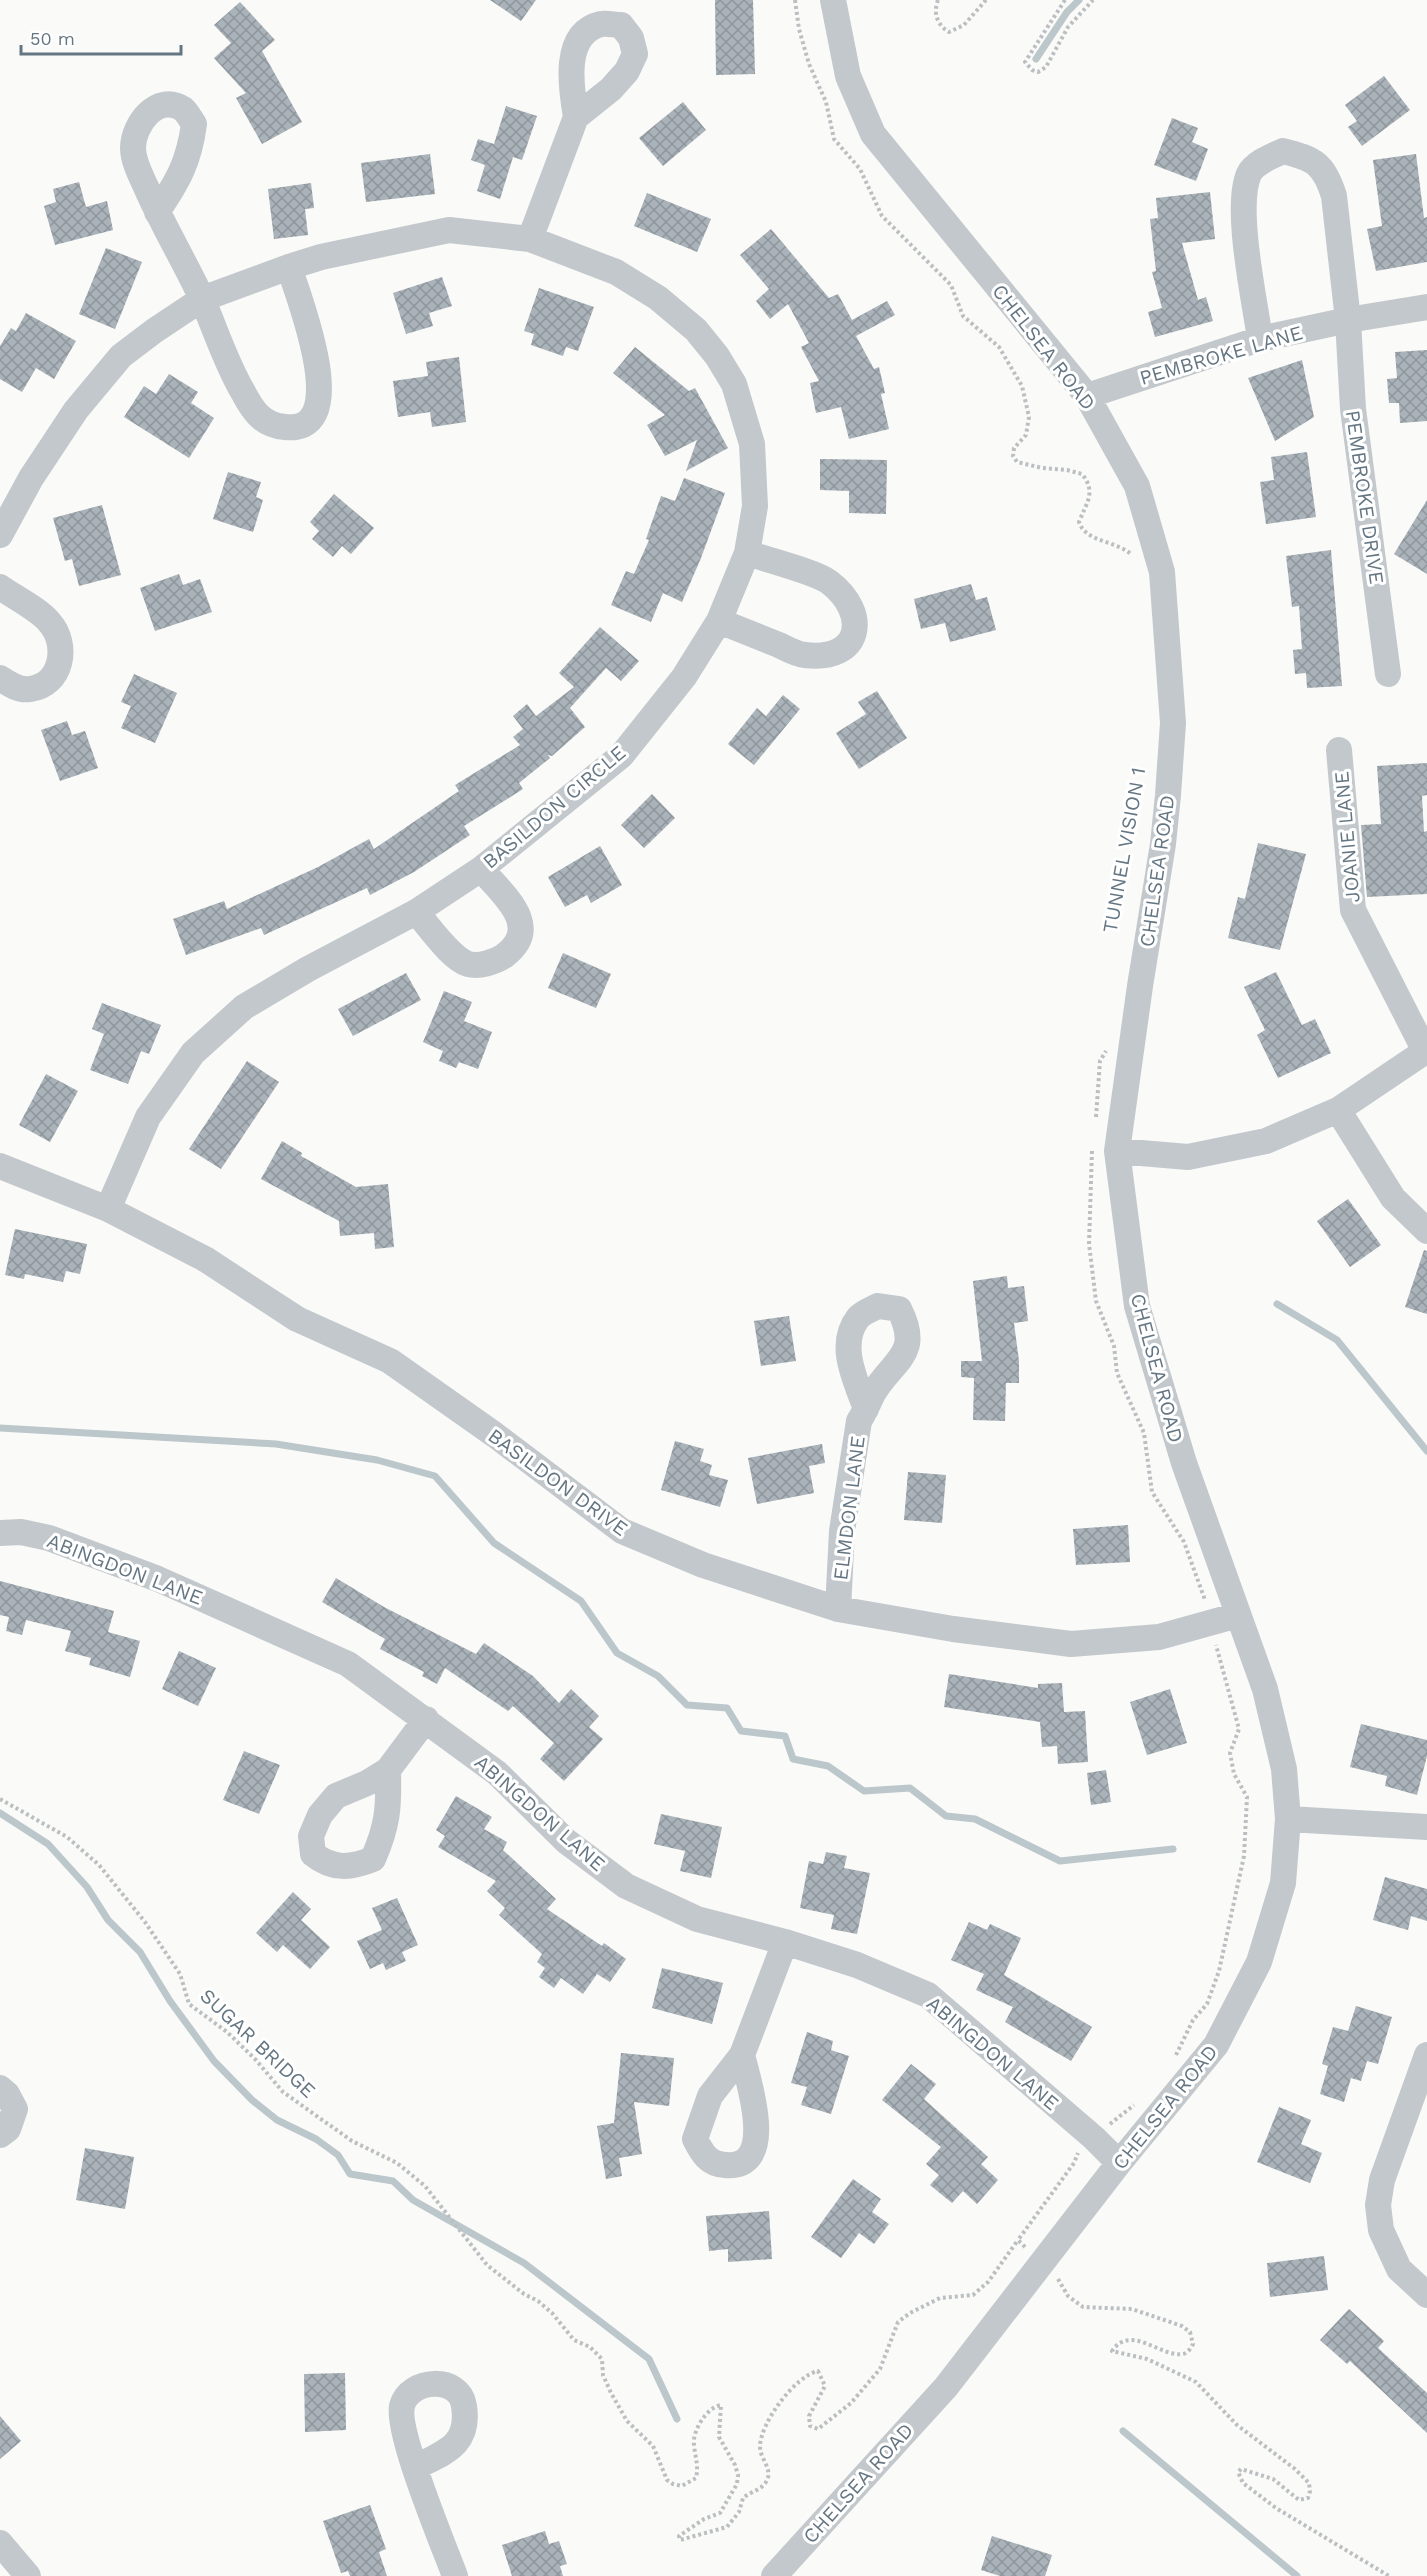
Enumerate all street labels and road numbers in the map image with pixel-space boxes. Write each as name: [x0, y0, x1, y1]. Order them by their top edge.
street label: CHELSEA ROAD: [987, 279, 1101, 415]
street label: PEMBROKE LANE: [1137, 320, 1305, 390]
street label: PEMBROKE DRIVE: [1341, 409, 1389, 585]
street label: BASILDON CIRCLE: [478, 740, 630, 874]
street label: TUNNEL VISION 1: [1098, 765, 1150, 935]
street label: JOANIE LANE: [1329, 770, 1365, 904]
street label: CHELSEA ROAD: [1134, 793, 1180, 949]
street label: CHELSEA ROAD: [1126, 1291, 1188, 1445]
street label: BASILDON DRIVE: [483, 1423, 633, 1541]
street label: ELMDON LANE: [828, 1434, 870, 1582]
street label: ABINGDON LANE: [44, 1528, 206, 1610]
street label: ABINGDON LANE: [470, 1750, 610, 1876]
street label: SUGAR BRIDGE: [195, 1984, 321, 2102]
street label: ABINGDON LANE: [922, 1991, 1064, 2115]
street label: CHELSEA ROAD: [1107, 2040, 1223, 2174]
street label: CHELSEA ROAD: [798, 2418, 918, 2548]

